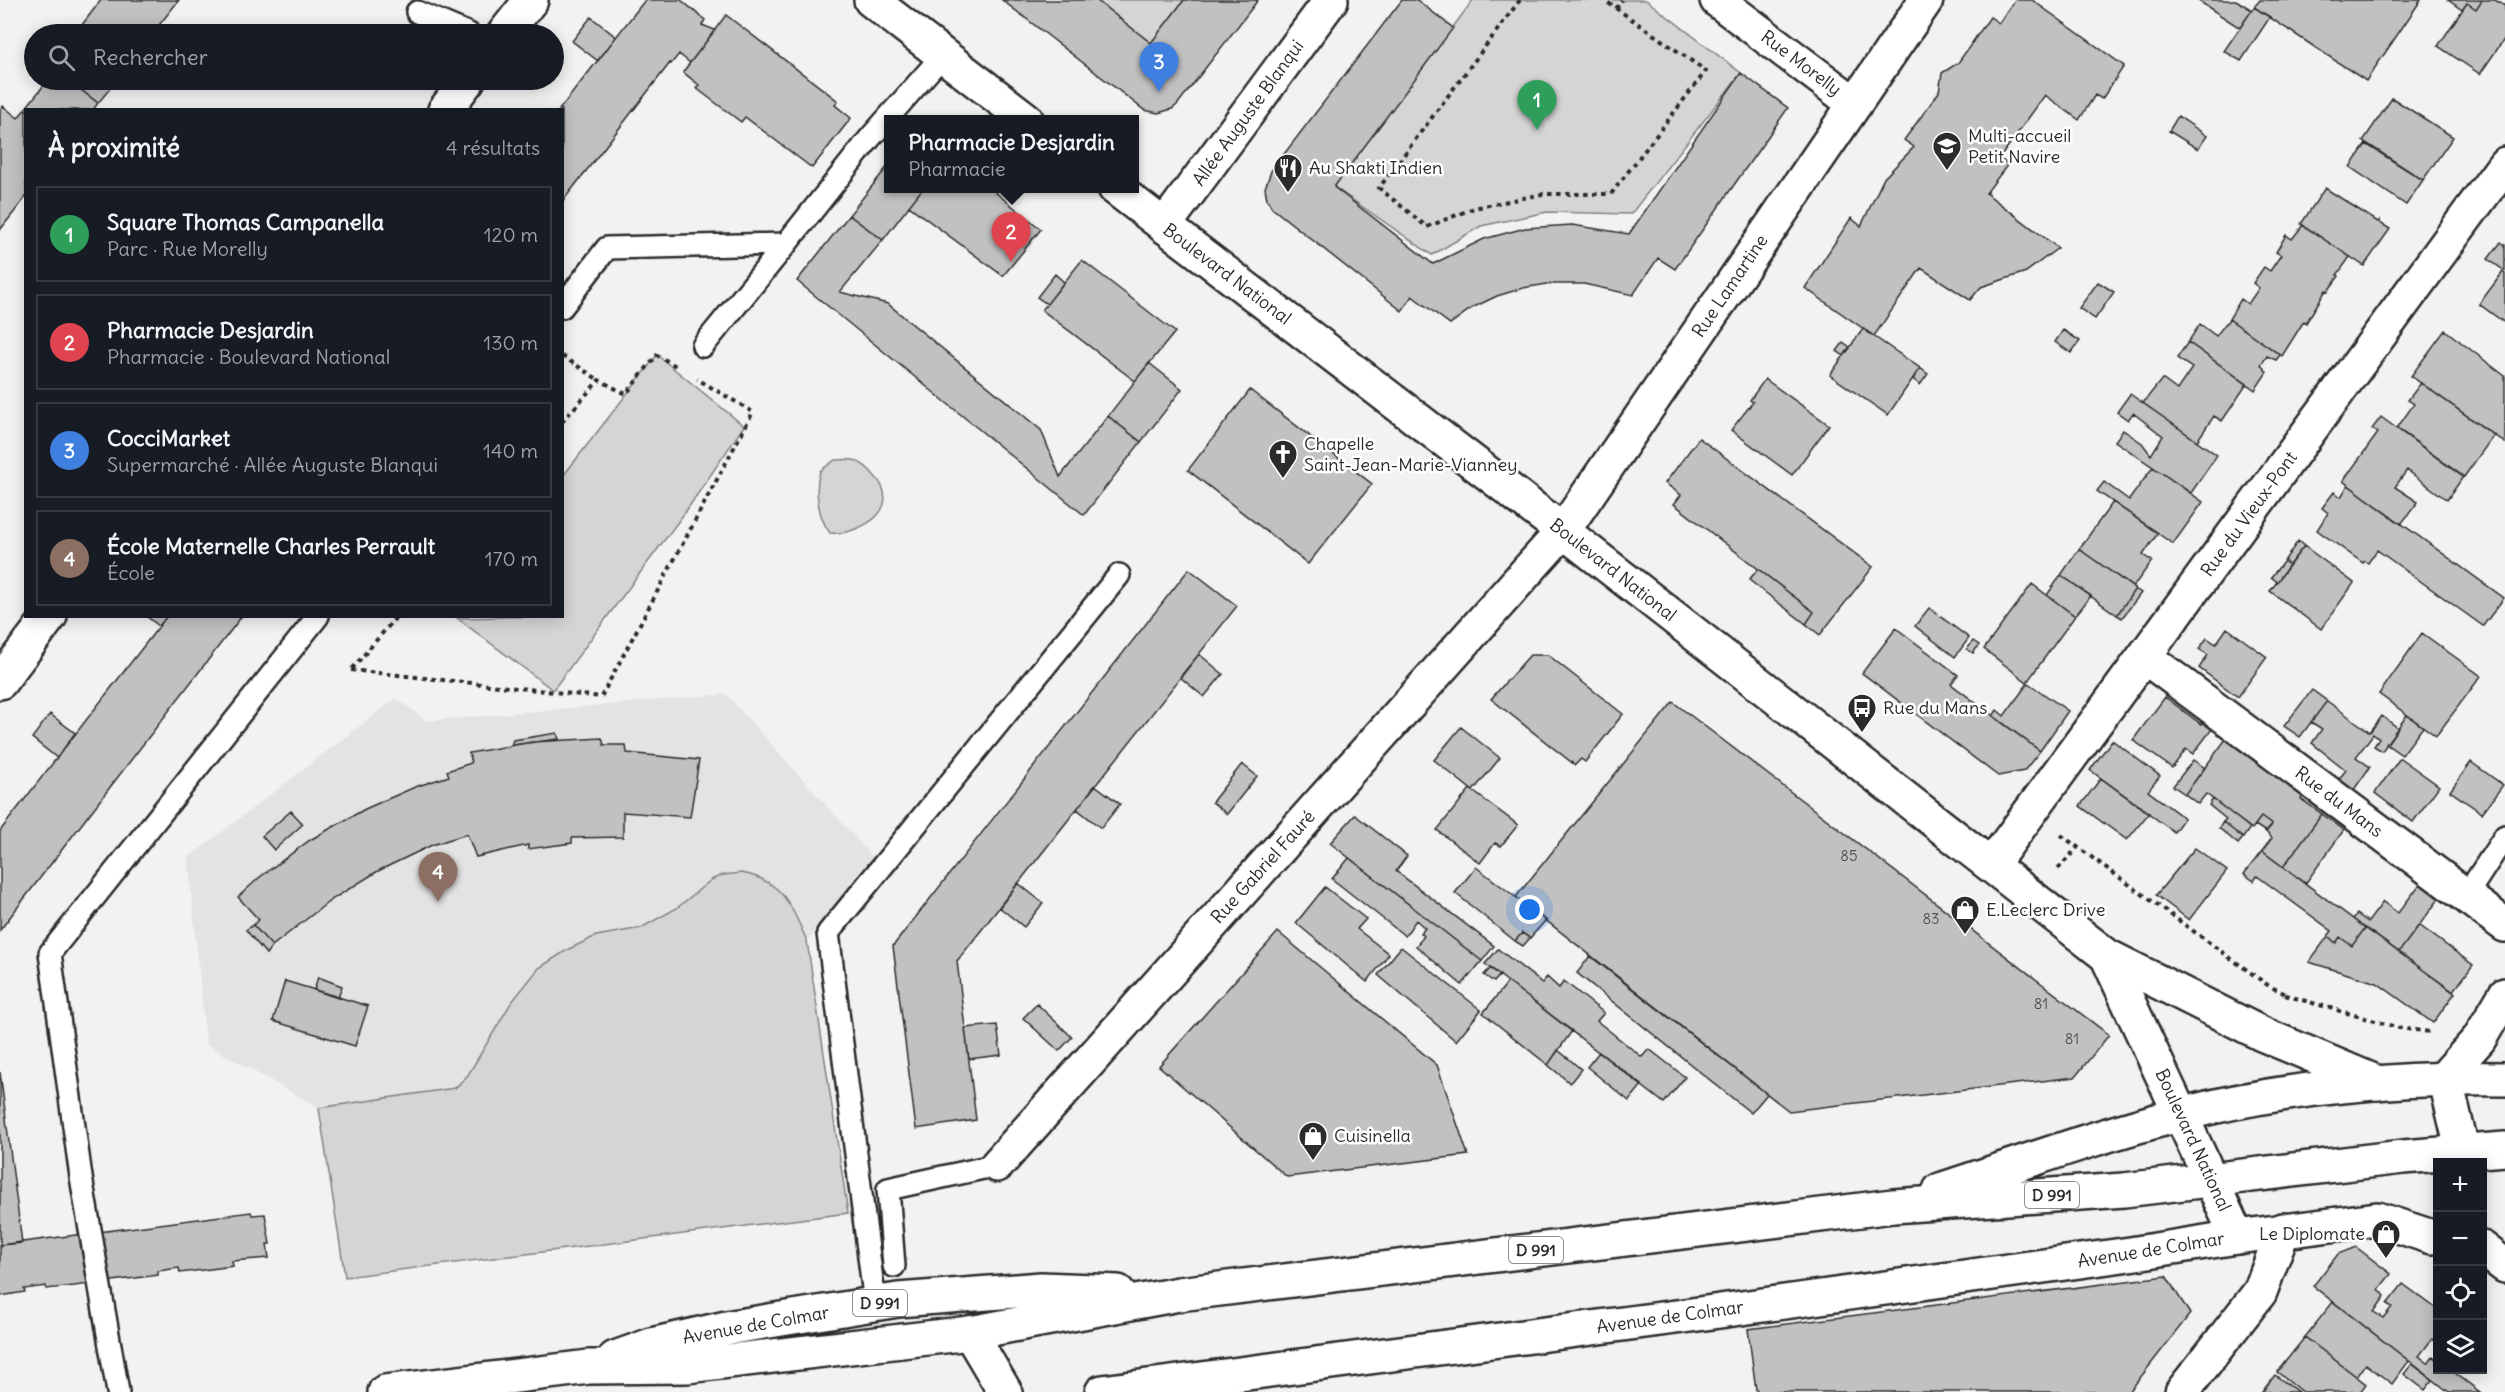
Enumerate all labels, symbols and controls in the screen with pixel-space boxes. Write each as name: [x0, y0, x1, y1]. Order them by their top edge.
search box: [24, 24, 564, 90]
street label: Rue Morelly: [1756, 25, 1846, 100]
street label: Allée Auguste Blanqui: [1187, 35, 1308, 190]
icon: search: [45, 41, 78, 74]
pin: 3: [1140, 42, 1178, 92]
text: Rechercher: [93, 43, 208, 71]
pin: 1: [1518, 80, 1556, 130]
popup: [884, 115, 1139, 193]
place label: Multi-accueil Petit Navire: [1968, 124, 2071, 168]
text: Pharmacie Desjardin: [908, 128, 1115, 156]
school or university icon: Multi-accueil Petit Navire: [1931, 130, 1963, 172]
text: À proximité: [48, 131, 180, 164]
text: 4 résultats: [446, 135, 540, 160]
restaurant icon: Au Shakti Indien: [1272, 152, 1304, 194]
text: Pharmacie: [908, 156, 1006, 181]
place label: Au Shakti Indien: [1309, 156, 1442, 179]
text: Square Thomas Campanella: [107, 208, 384, 236]
pin: 2: [992, 212, 1030, 262]
street label: Boulevard National: [1159, 218, 1296, 329]
text: 1: [66, 222, 73, 247]
text: 120 m: [484, 222, 538, 247]
street label: Rue Lamartine: [1687, 230, 1772, 342]
text: Parc · Rue Morelly: [107, 236, 268, 261]
text: Pharmacie Desjardin: [107, 316, 314, 344]
text: 2: [64, 330, 75, 355]
text: 130 m: [483, 330, 538, 355]
text: Pharmacie · Boulevard National: [107, 344, 390, 369]
text: CocciMarket: [107, 424, 230, 452]
place label: Chapelle Saint-Jean-Marie-Vianney: [1304, 432, 1518, 476]
text: 3: [64, 438, 75, 463]
text: 140 m: [483, 438, 538, 463]
church icon: Chapelle Saint-Jean-Marie-Vianney: [1267, 438, 1299, 480]
street label: Rue du Vieux-Pont: [2195, 447, 2302, 581]
text: Supermarché · Allée Auguste Blanqui: [107, 452, 438, 477]
street label: Boulevard National: [1545, 513, 1681, 626]
text: École Maternelle Charles Perrault: [107, 532, 435, 560]
text: 4: [64, 546, 75, 571]
text: 170 m: [485, 546, 538, 571]
text: École: [107, 560, 155, 585]
bus stop icon: Rue du Mans: [1846, 692, 1878, 734]
place label: Rue du Mans: [1883, 696, 1988, 719]
street label: Rue du Mans: [2291, 761, 2388, 842]
street label: Rue Gabriel Fauré: [1206, 805, 1320, 928]
house number: 85: [1840, 846, 1858, 865]
pin: 4: [418, 852, 458, 902]
shop icon: E.Leclerc Drive: [1949, 894, 1981, 936]
your location: [1515, 895, 1544, 924]
place label: E.Leclerc Drive: [1986, 898, 2105, 921]
house number: 83: [1922, 909, 1940, 928]
house number: 81: [2034, 994, 2048, 1013]
house number: 81: [2065, 1029, 2079, 1048]
street label: Boulevard National: [2150, 1065, 2237, 1215]
shop icon: Cuisinella: [1297, 1120, 1329, 1162]
place label: Cuisinella: [1334, 1124, 1411, 1147]
map controls: [2433, 1158, 2487, 1374]
button: +: [2433, 1158, 2487, 1212]
road number: D 991: [2025, 1182, 2079, 1208]
button: −: [2433, 1212, 2487, 1266]
shop icon: Le Diplomate: [2370, 1218, 2402, 1260]
place label: Le Diplomate: [2259, 1222, 2365, 1245]
street label: Avenue de Colmar: [2076, 1226, 2227, 1272]
road number: D 991: [1509, 1237, 1563, 1263]
button: locate: [2433, 1266, 2487, 1320]
road number: D 991: [853, 1290, 907, 1316]
street label: Avenue de Colmar: [1595, 1295, 1746, 1338]
street label: Avenue de Colmar: [681, 1300, 832, 1349]
button: layers: [2433, 1320, 2487, 1374]

